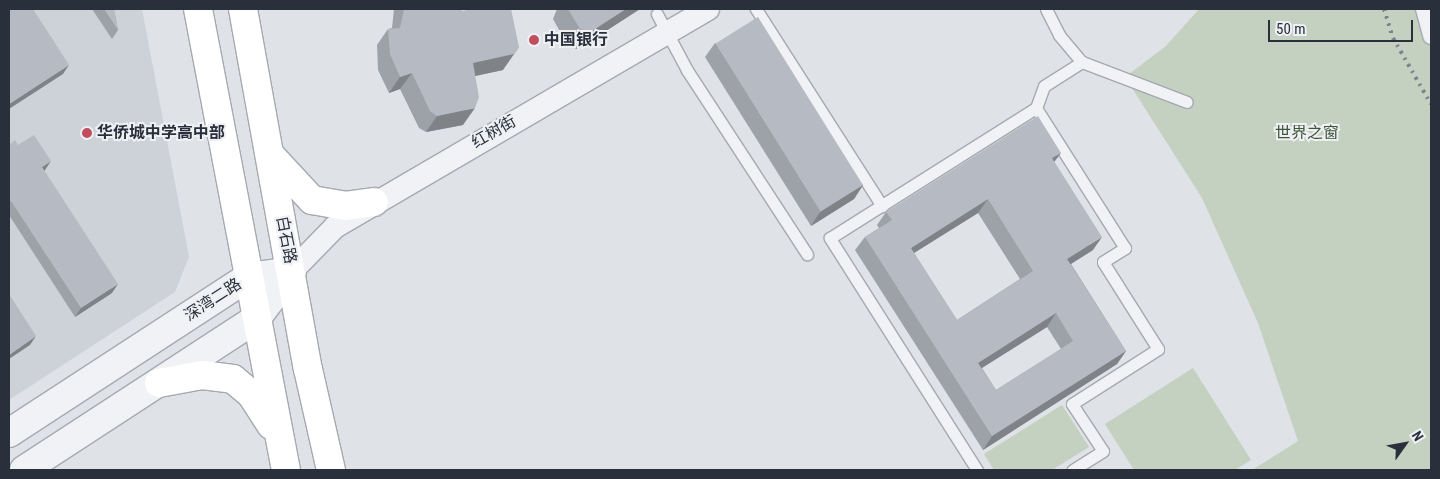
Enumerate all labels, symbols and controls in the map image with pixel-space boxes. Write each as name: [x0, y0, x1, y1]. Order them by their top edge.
scale bar: [1270, 10, 1415, 42]
text: 50 m: [1276, 20, 1306, 38]
place label: 中国银行: [544, 30, 608, 50]
marker: 中国银行: [528, 34, 540, 46]
street label: 红树街: [468, 112, 520, 152]
place label: 华侨城中学高中部: [97, 123, 225, 143]
park label: 世界之窗: [1275, 123, 1339, 143]
marker: 华侨城中学高中部: [81, 127, 93, 139]
street label: 白石路: [272, 215, 300, 265]
street label: 深湾二路: [181, 275, 245, 325]
north arrow: [1380, 419, 1430, 469]
text: N: [1409, 428, 1427, 444]

